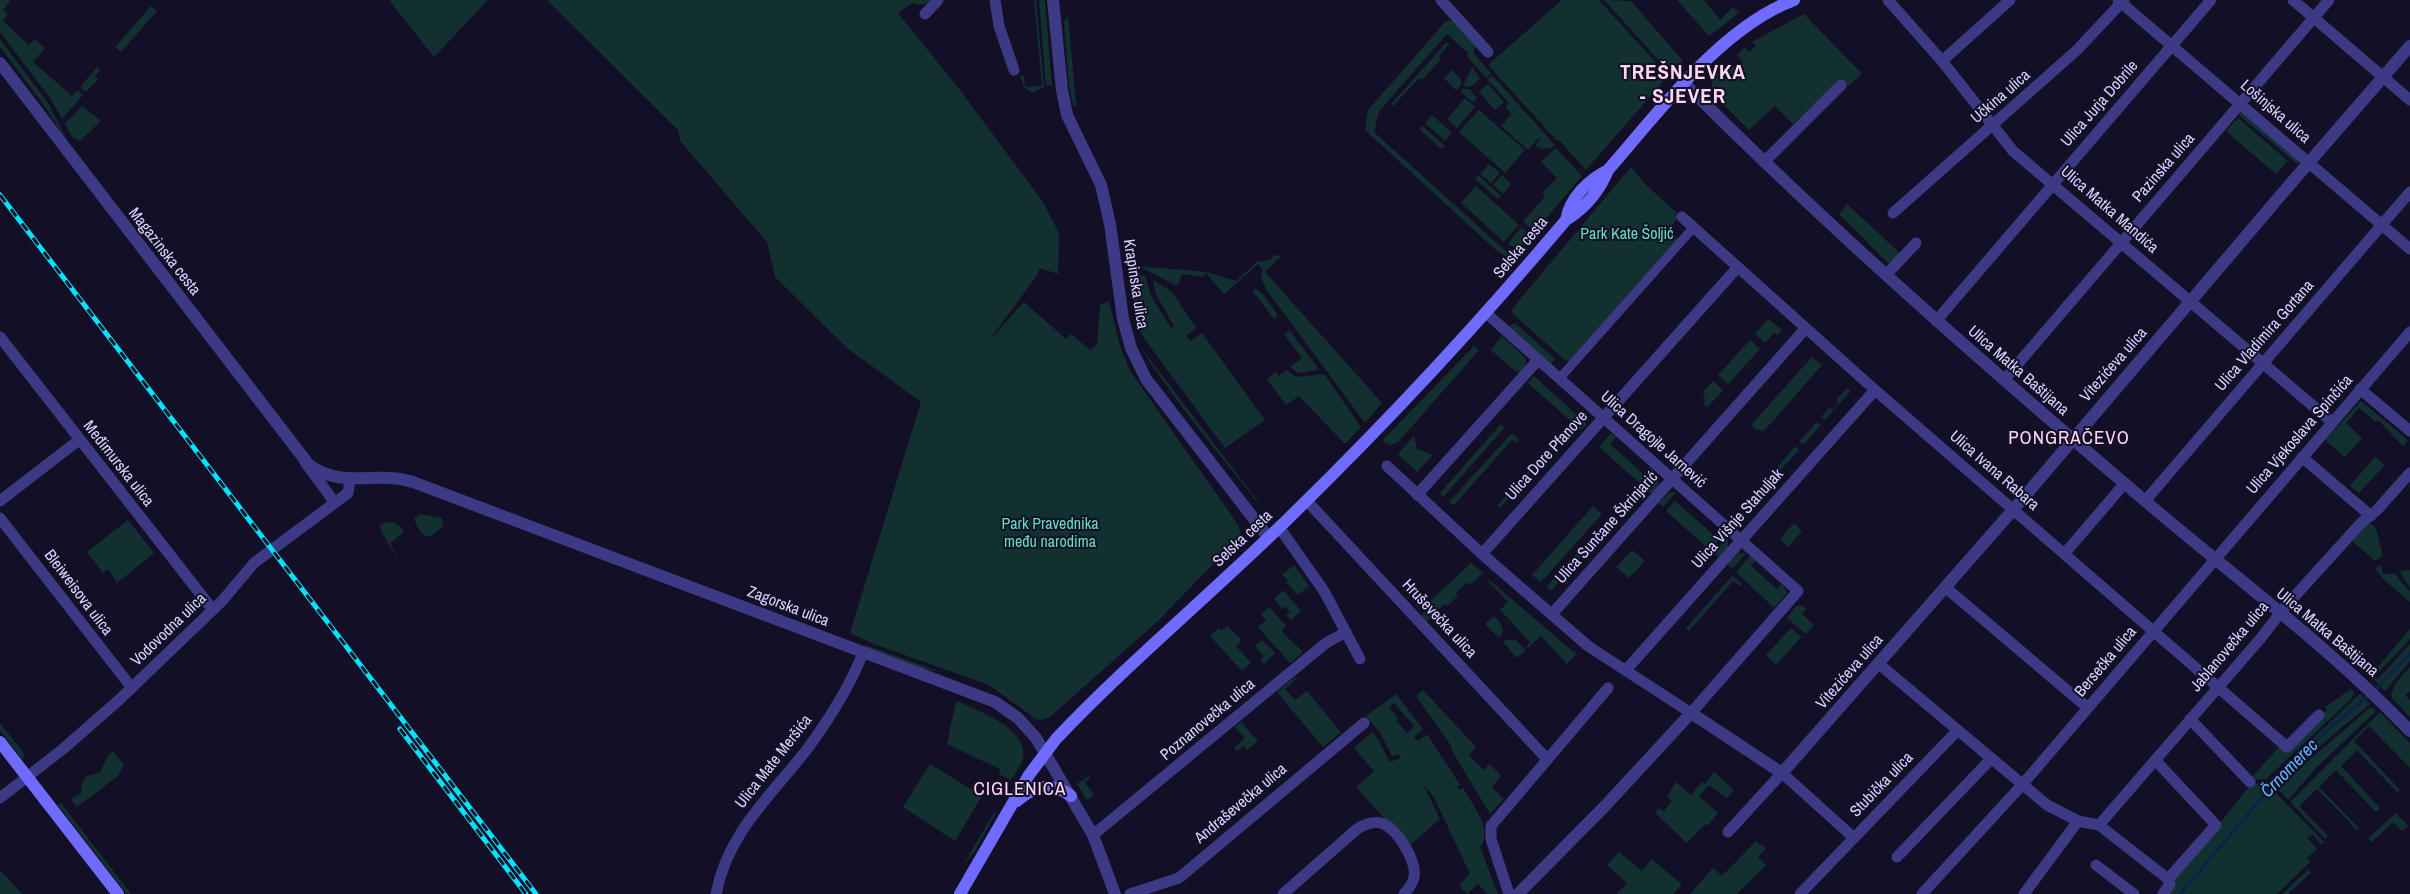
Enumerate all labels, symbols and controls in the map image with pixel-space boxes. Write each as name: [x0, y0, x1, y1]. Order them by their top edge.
street label: Ulica Jurja Dobrile: [2057, 57, 2143, 151]
district label: TREŠNJEVKA - SJEVER: [1619, 60, 1747, 110]
street label: Učkina ulica: [1967, 66, 2035, 128]
street label: Lošinjska ulica: [2236, 76, 2314, 148]
street label: Pazinska ulica: [2129, 130, 2199, 206]
street label: Ulica Matka Mandića: [2056, 162, 2162, 258]
street label: Magazinska cesta: [124, 204, 204, 300]
street label: Selska cesta: [1490, 213, 1552, 283]
park label: Park Kate Šoljić: [1580, 225, 1674, 245]
street label: Krapinska ulica: [1118, 238, 1152, 330]
street label: Ulica Vladimira Gortana: [2212, 277, 2318, 395]
street label: Ulica Matka Baštijana: [1964, 322, 2072, 420]
street label: Vitezićeva ulica: [2076, 324, 2152, 406]
street label: Ulica Vjekoslava Spinčića: [2243, 371, 2357, 499]
street label: Ulica Dragojle Jarnević: [1596, 387, 1710, 493]
street label: Ulica Dore Pfanove: [1502, 407, 1592, 505]
street label: Međimurska ulica: [79, 417, 157, 511]
street label: Ulica Ivana Rabara: [1945, 427, 2043, 515]
district label: PONGRAČEVO: [2007, 428, 2131, 450]
street label: Ulica Višnje Stahuljak: [1688, 465, 1788, 573]
street label: Ulica Sunčane Škrinjarić: [1552, 468, 1662, 588]
street label: Selska cesta: [1209, 507, 1277, 571]
park label: Park Pravednika među narodima: [1002, 515, 1098, 553]
street label: Bleiweisova ulica: [40, 546, 116, 640]
street label: Hruševečka ulica: [1398, 576, 1480, 662]
street label: Zagorska ulica: [744, 583, 832, 631]
street label: Ulica Matka Baštijana: [2272, 585, 2382, 681]
street label: Vodovodna ulica: [127, 589, 211, 671]
street label: Jablanovečka ulica: [2187, 598, 2273, 696]
street label: Bersečka ulica: [2071, 623, 2141, 701]
street label: Vitezićeva ulica: [1812, 631, 1888, 713]
street label: Poznanovečka ulica: [1157, 675, 1259, 765]
street label: Ulica Mate Meršića: [732, 712, 816, 812]
water label: Črnomerec: [2257, 735, 2323, 803]
street label: Stubička ulica: [1846, 749, 1918, 821]
street label: Andraševečka ulica: [1191, 760, 1291, 848]
district label: CIGLENICA: [972, 779, 1068, 801]

